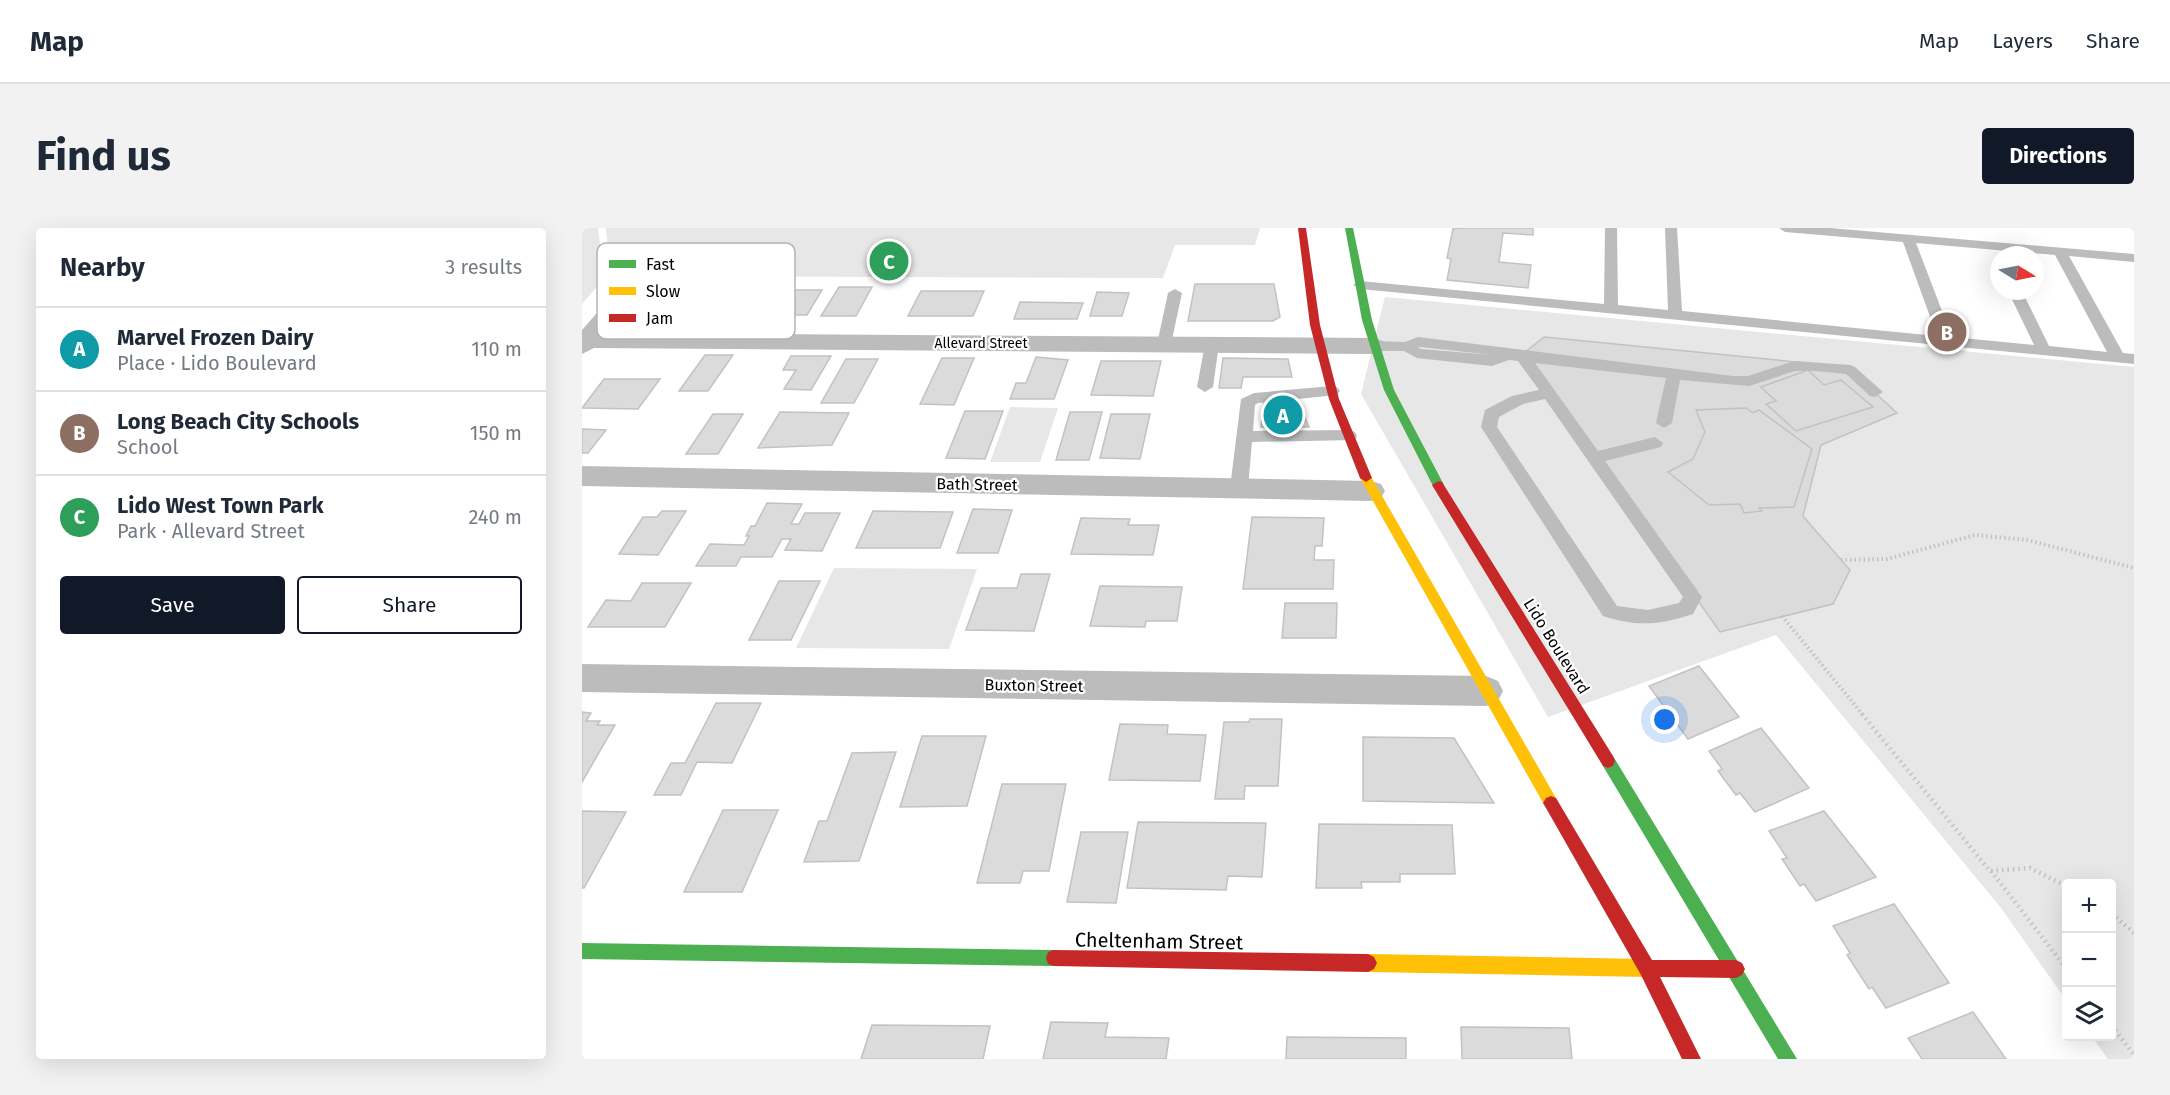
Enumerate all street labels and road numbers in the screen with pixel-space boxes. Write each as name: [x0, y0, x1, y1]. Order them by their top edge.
street label: Allevard Street: [934, 335, 1028, 352]
street label: Bath Street: [936, 474, 1018, 495]
street label: Lido Boulevard: [1520, 595, 1593, 697]
street label: Buxton Street: [984, 675, 1084, 696]
street label: Cheltenham Street: [1075, 928, 1244, 954]

